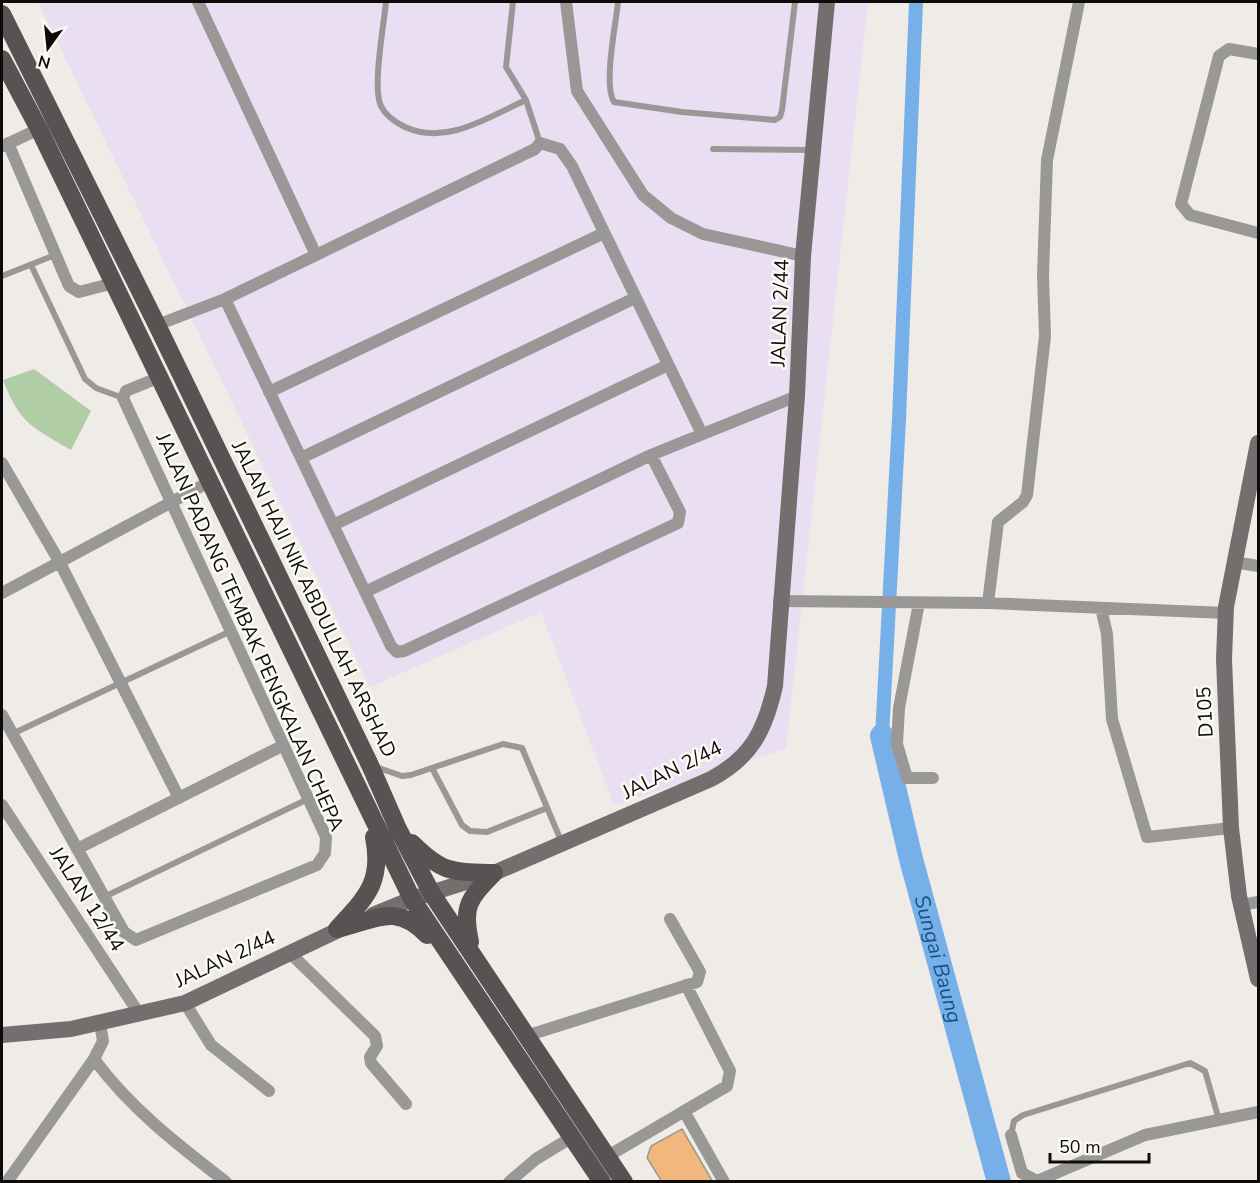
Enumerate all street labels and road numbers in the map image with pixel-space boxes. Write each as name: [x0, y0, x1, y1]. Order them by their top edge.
street label: JALAN 2/44: [765, 259, 795, 368]
street label: JALAN PADANG TEMBAK PENGKALAN CHEPA: [149, 428, 351, 836]
street label: JALAN HAJI NIK ABDULLAH ARSHAD: [225, 435, 403, 762]
street label: D105: [1190, 686, 1220, 738]
street label: JALAN 2/44: [617, 734, 726, 806]
street label: JALAN 12/44: [43, 841, 131, 957]
street label: JALAN 2/44: [170, 924, 280, 994]

